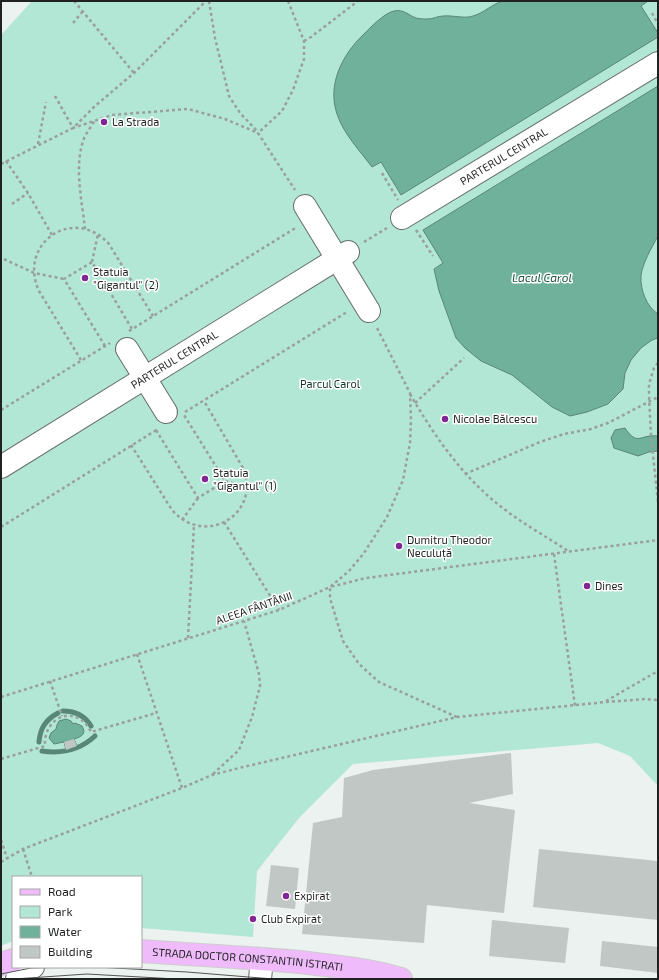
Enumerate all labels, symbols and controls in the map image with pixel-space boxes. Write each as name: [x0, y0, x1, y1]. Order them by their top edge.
place label: La Strada: [112, 115, 159, 128]
marker: La Strada: [99, 117, 109, 127]
street label: PARTERUL CENTRAL: [457, 124, 550, 187]
place label: Statuia "Gigantul" (2): [93, 265, 159, 291]
water label: Lacul Carol: [512, 270, 572, 284]
marker: Statuia "Gigantul" (2): [80, 273, 90, 283]
street label: PARTERUL CENTRAL: [128, 327, 220, 391]
park label: Parcul Carol: [300, 377, 361, 390]
place label: Nicolae Bălcescu: [453, 412, 537, 425]
marker: Nicolae Bălcescu: [440, 414, 450, 424]
place label: Statuia "Gigantul" (1): [213, 466, 277, 492]
marker: Statuia "Gigantul" (1): [200, 474, 210, 484]
place label: Dumitru Theodor Neculuță: [407, 533, 492, 561]
marker: Dumitru Theodor Neculuță: [394, 541, 404, 551]
place label: Dines: [595, 579, 623, 592]
marker: Dines: [582, 581, 592, 591]
street label: ALEEA FÂNTÂNII: [214, 588, 294, 627]
legend: [12, 876, 142, 968]
text: Road: [48, 884, 76, 898]
place label: Expirat: [294, 889, 330, 902]
marker: Expirat: [281, 891, 291, 901]
text: Park: [48, 904, 73, 918]
place label: Club Expirat: [261, 912, 321, 925]
marker: Club Expirat: [248, 914, 258, 924]
text: Water: [48, 924, 82, 938]
text: Building: [48, 944, 93, 958]
street label: STRADA DOCTOR CONSTANTIN ISTRATI: [152, 945, 344, 973]

